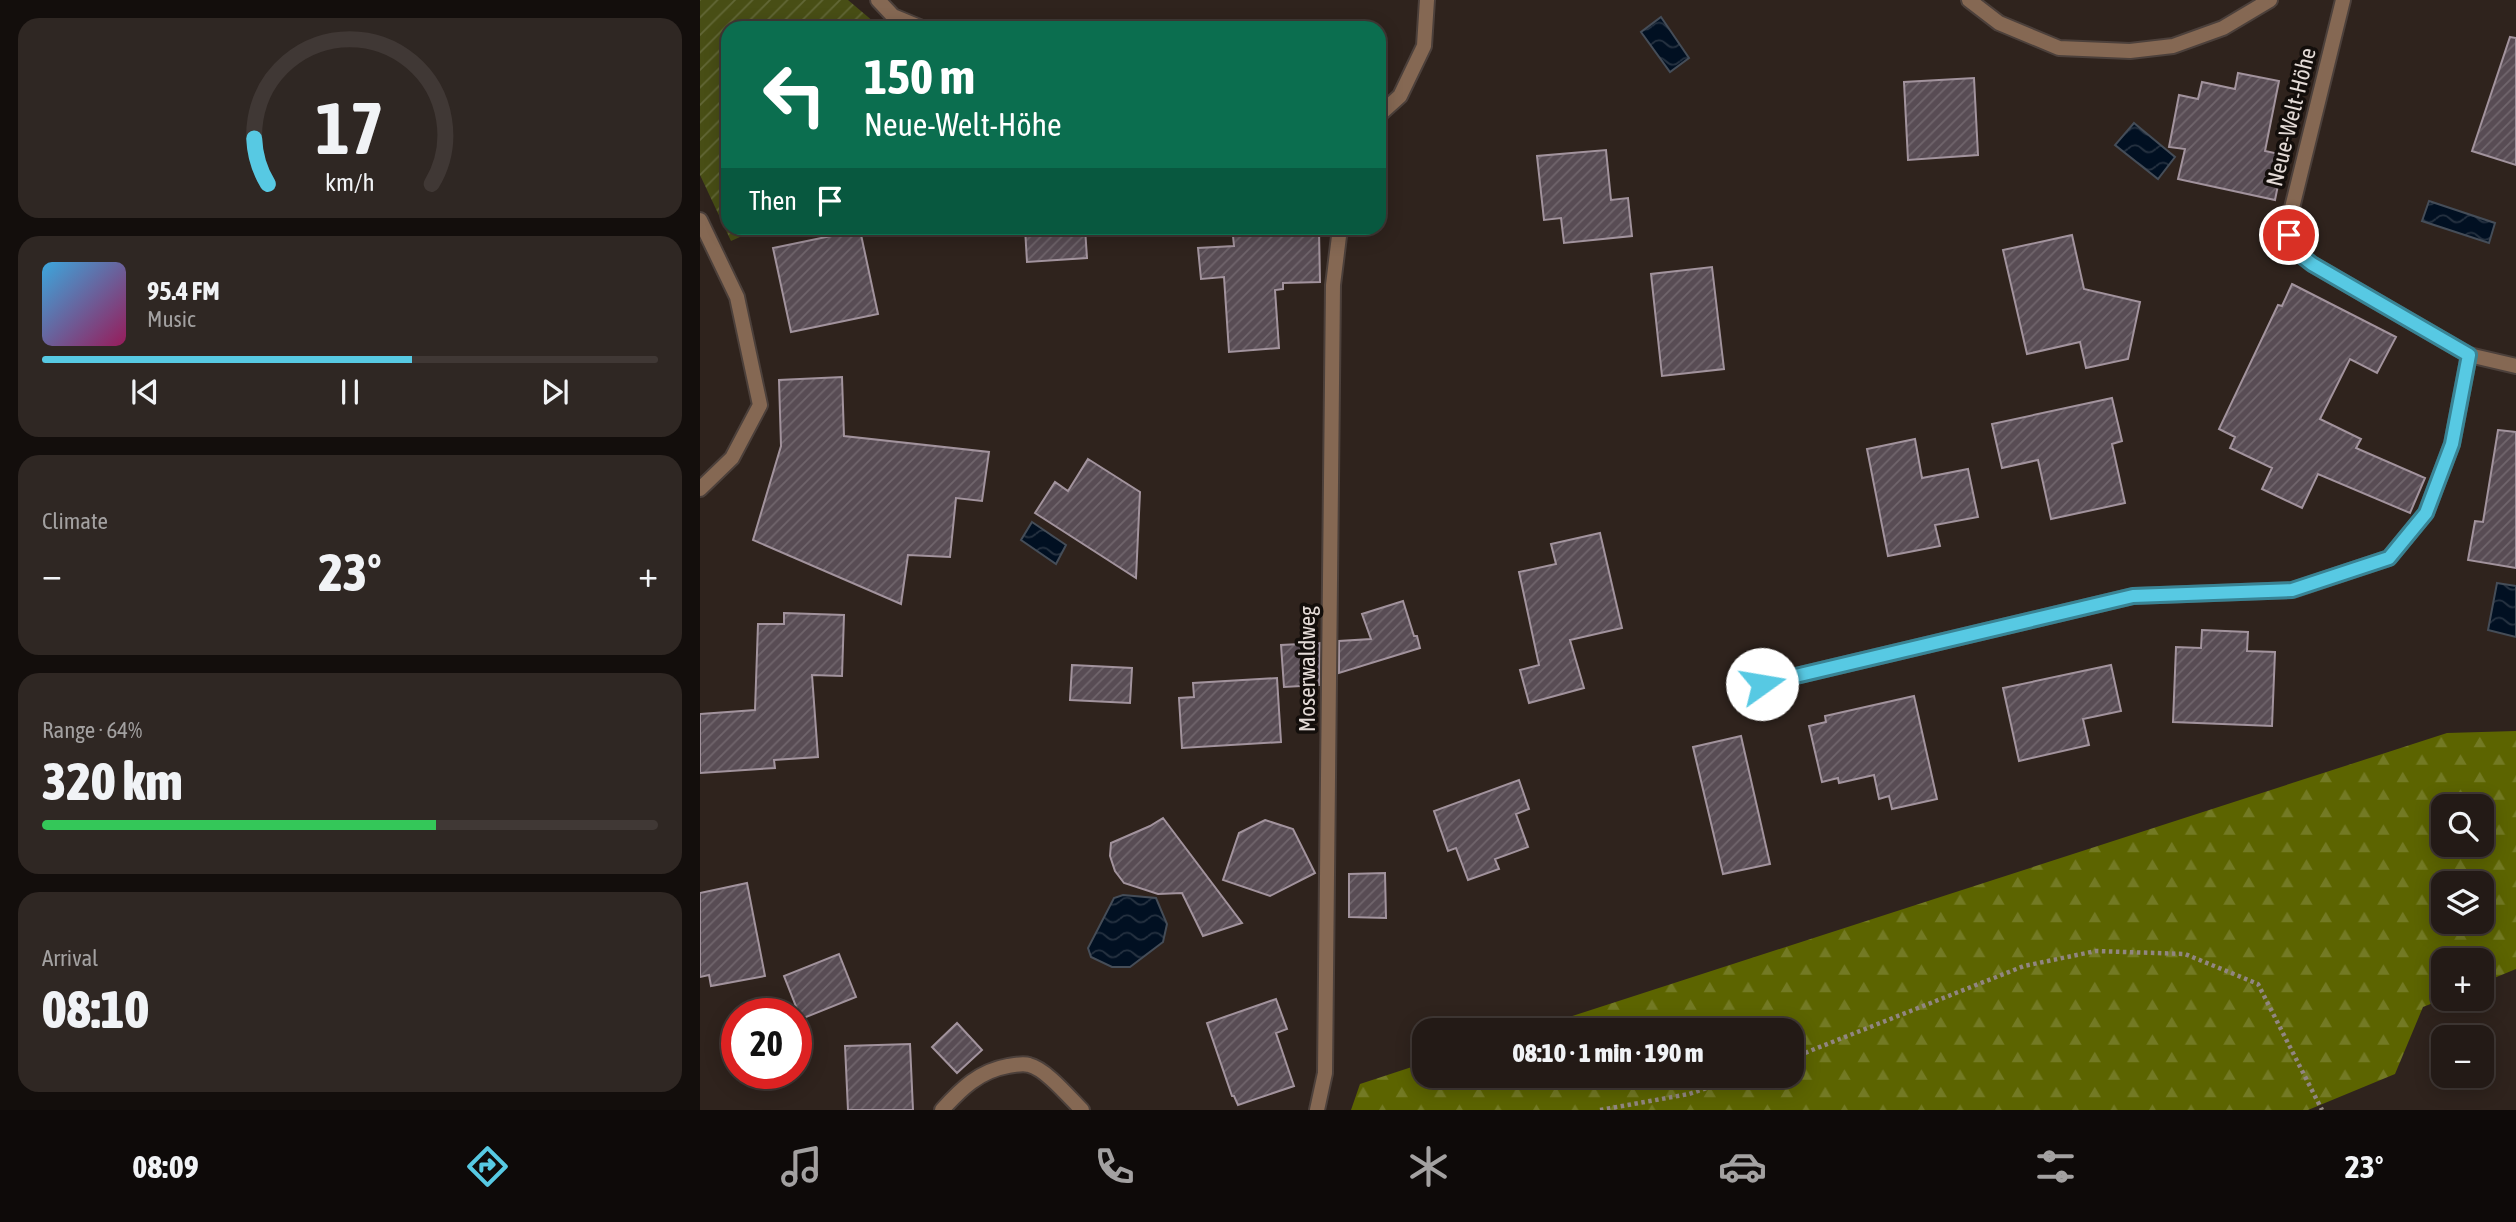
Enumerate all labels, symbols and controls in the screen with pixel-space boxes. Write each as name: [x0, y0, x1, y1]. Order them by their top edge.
street label: Neue-Welt-Höhe: [2261, 45, 2321, 189]
text: 150 m: [864, 48, 975, 104]
icon: left: [749, 49, 840, 140]
text: 17: [316, 87, 384, 170]
text: Neue-Welt-Höhe: [864, 106, 1062, 143]
text: km/h: [325, 168, 375, 196]
icon: arrive: [811, 182, 849, 220]
text: Then: [749, 186, 797, 216]
pin: [2259, 205, 2319, 265]
icon: arrive: [2270, 216, 2308, 254]
text: 95.4 FM: [147, 276, 220, 306]
text: Music: [147, 306, 195, 332]
icon: previous: [126, 373, 164, 411]
icon: pause: [331, 373, 369, 411]
icon: next: [536, 373, 574, 411]
text: Climate: [42, 508, 108, 534]
text: 23°: [318, 542, 382, 602]
text: −: [42, 552, 62, 595]
text: +: [638, 552, 658, 595]
street label: Moserwaldweg: [1294, 606, 1320, 732]
position arrow: [1725, 647, 1799, 721]
text: Range · 64%: [42, 717, 142, 743]
text: 320 km: [42, 751, 183, 811]
map controls: [2431, 794, 2494, 1088]
button: search: [2431, 794, 2494, 857]
button: layers: [2431, 871, 2494, 934]
text: Arrival: [42, 945, 98, 971]
button: +: [2431, 948, 2494, 1011]
text: 08:10: [42, 979, 149, 1039]
speed limit sign: 20: [721, 998, 812, 1089]
button: −: [2431, 1025, 2494, 1088]
text: 08:10 · 1 min · 190 m: [1513, 1038, 1703, 1068]
icon: directions: [463, 1142, 512, 1191]
icon: music: [777, 1142, 826, 1191]
icon: phone: [1090, 1142, 1139, 1191]
icon: climate: [1404, 1142, 1453, 1191]
icon: car: [1718, 1142, 1767, 1191]
icon: filters: [2031, 1142, 2080, 1191]
text: 08:09: [132, 1148, 199, 1185]
text: 23°: [2345, 1148, 2384, 1185]

